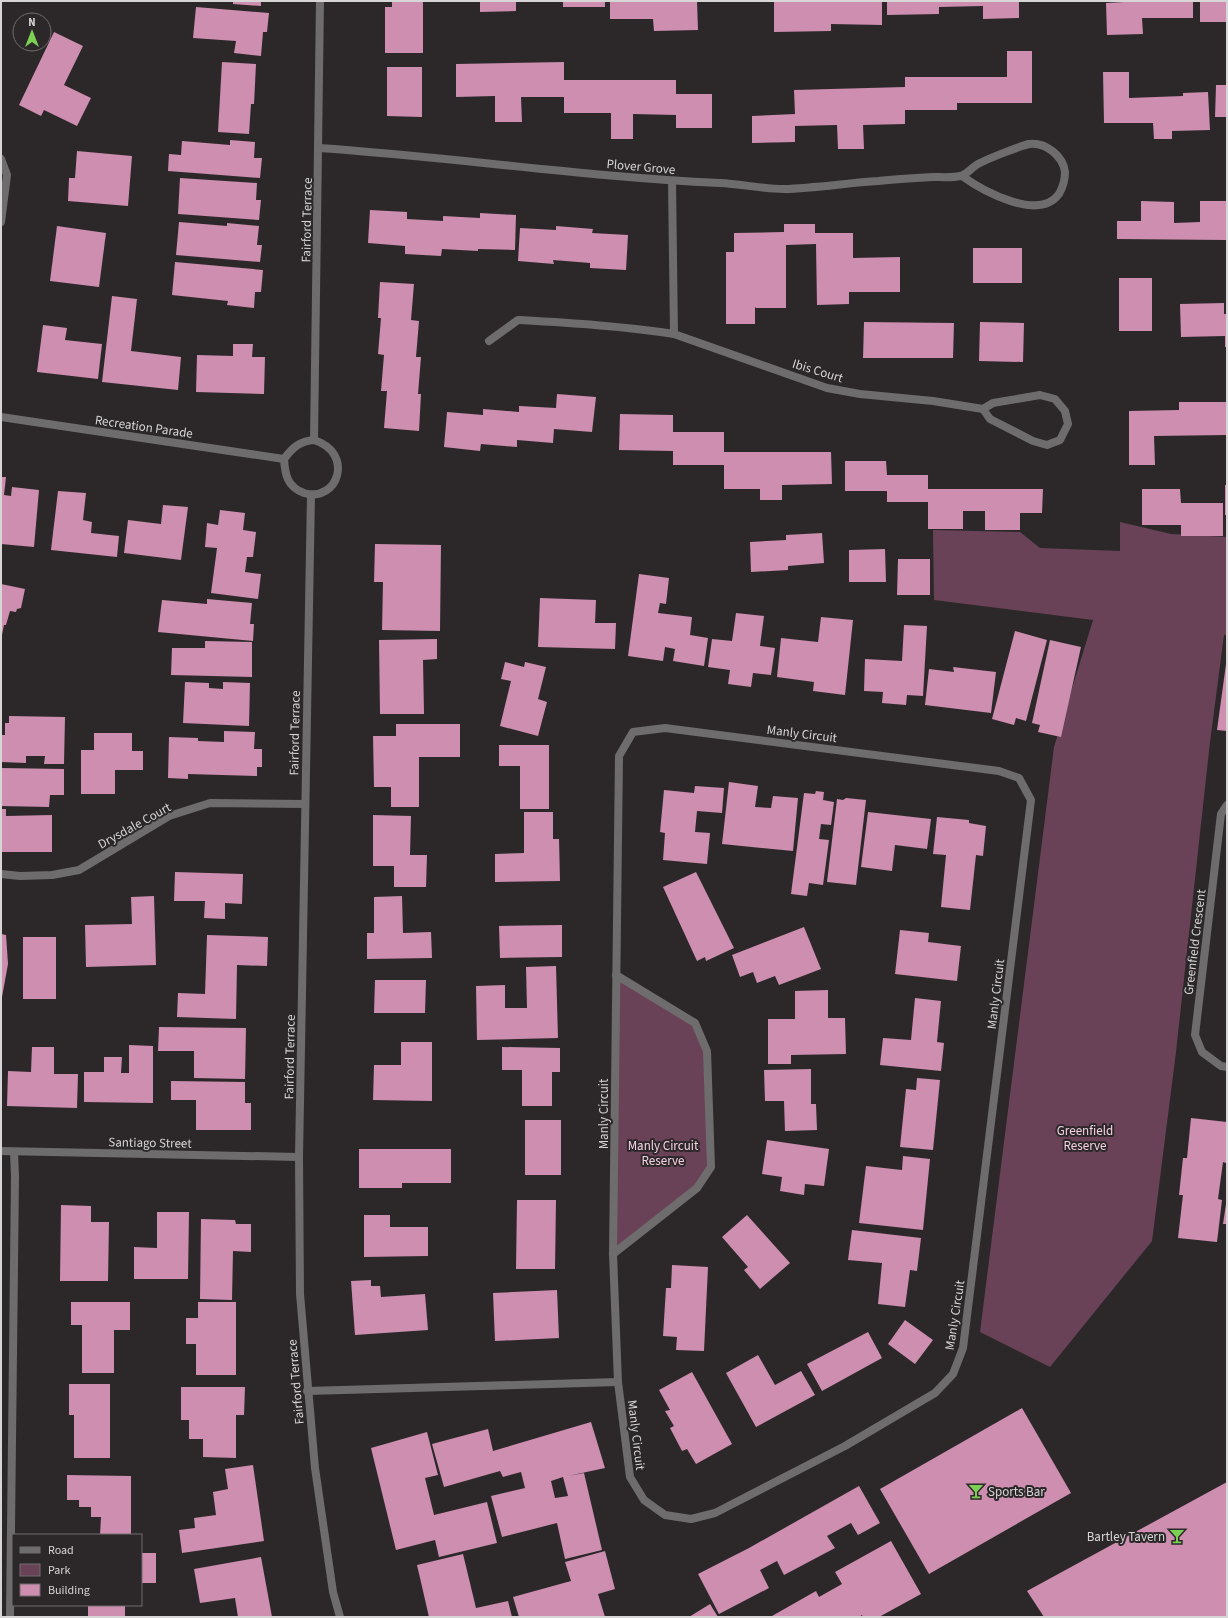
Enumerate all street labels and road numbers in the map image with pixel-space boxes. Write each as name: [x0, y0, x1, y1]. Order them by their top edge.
street label: Plover Grove: [606, 155, 676, 179]
street label: Fairford Terrace: [297, 177, 317, 263]
street label: Ibis Court: [790, 355, 846, 387]
street label: Recreation Parade: [94, 411, 194, 443]
street label: Fairford Terrace: [285, 690, 305, 776]
street label: Manly Circuit: [766, 721, 839, 747]
street label: Drysdale Court: [95, 798, 175, 853]
street label: Greenfield Crescent: [1180, 888, 1210, 996]
street label: Manly Circuit: [983, 957, 1009, 1030]
street label: Fairford Terrace: [280, 1014, 300, 1100]
street label: Manly Circuit: [595, 1078, 613, 1149]
street label: Santiago Street: [108, 1133, 192, 1153]
street label: Manly Circuit: [941, 1278, 970, 1351]
street label: Fairford Terrace: [283, 1339, 309, 1425]
street label: Manly Circuit: [623, 1399, 649, 1472]

